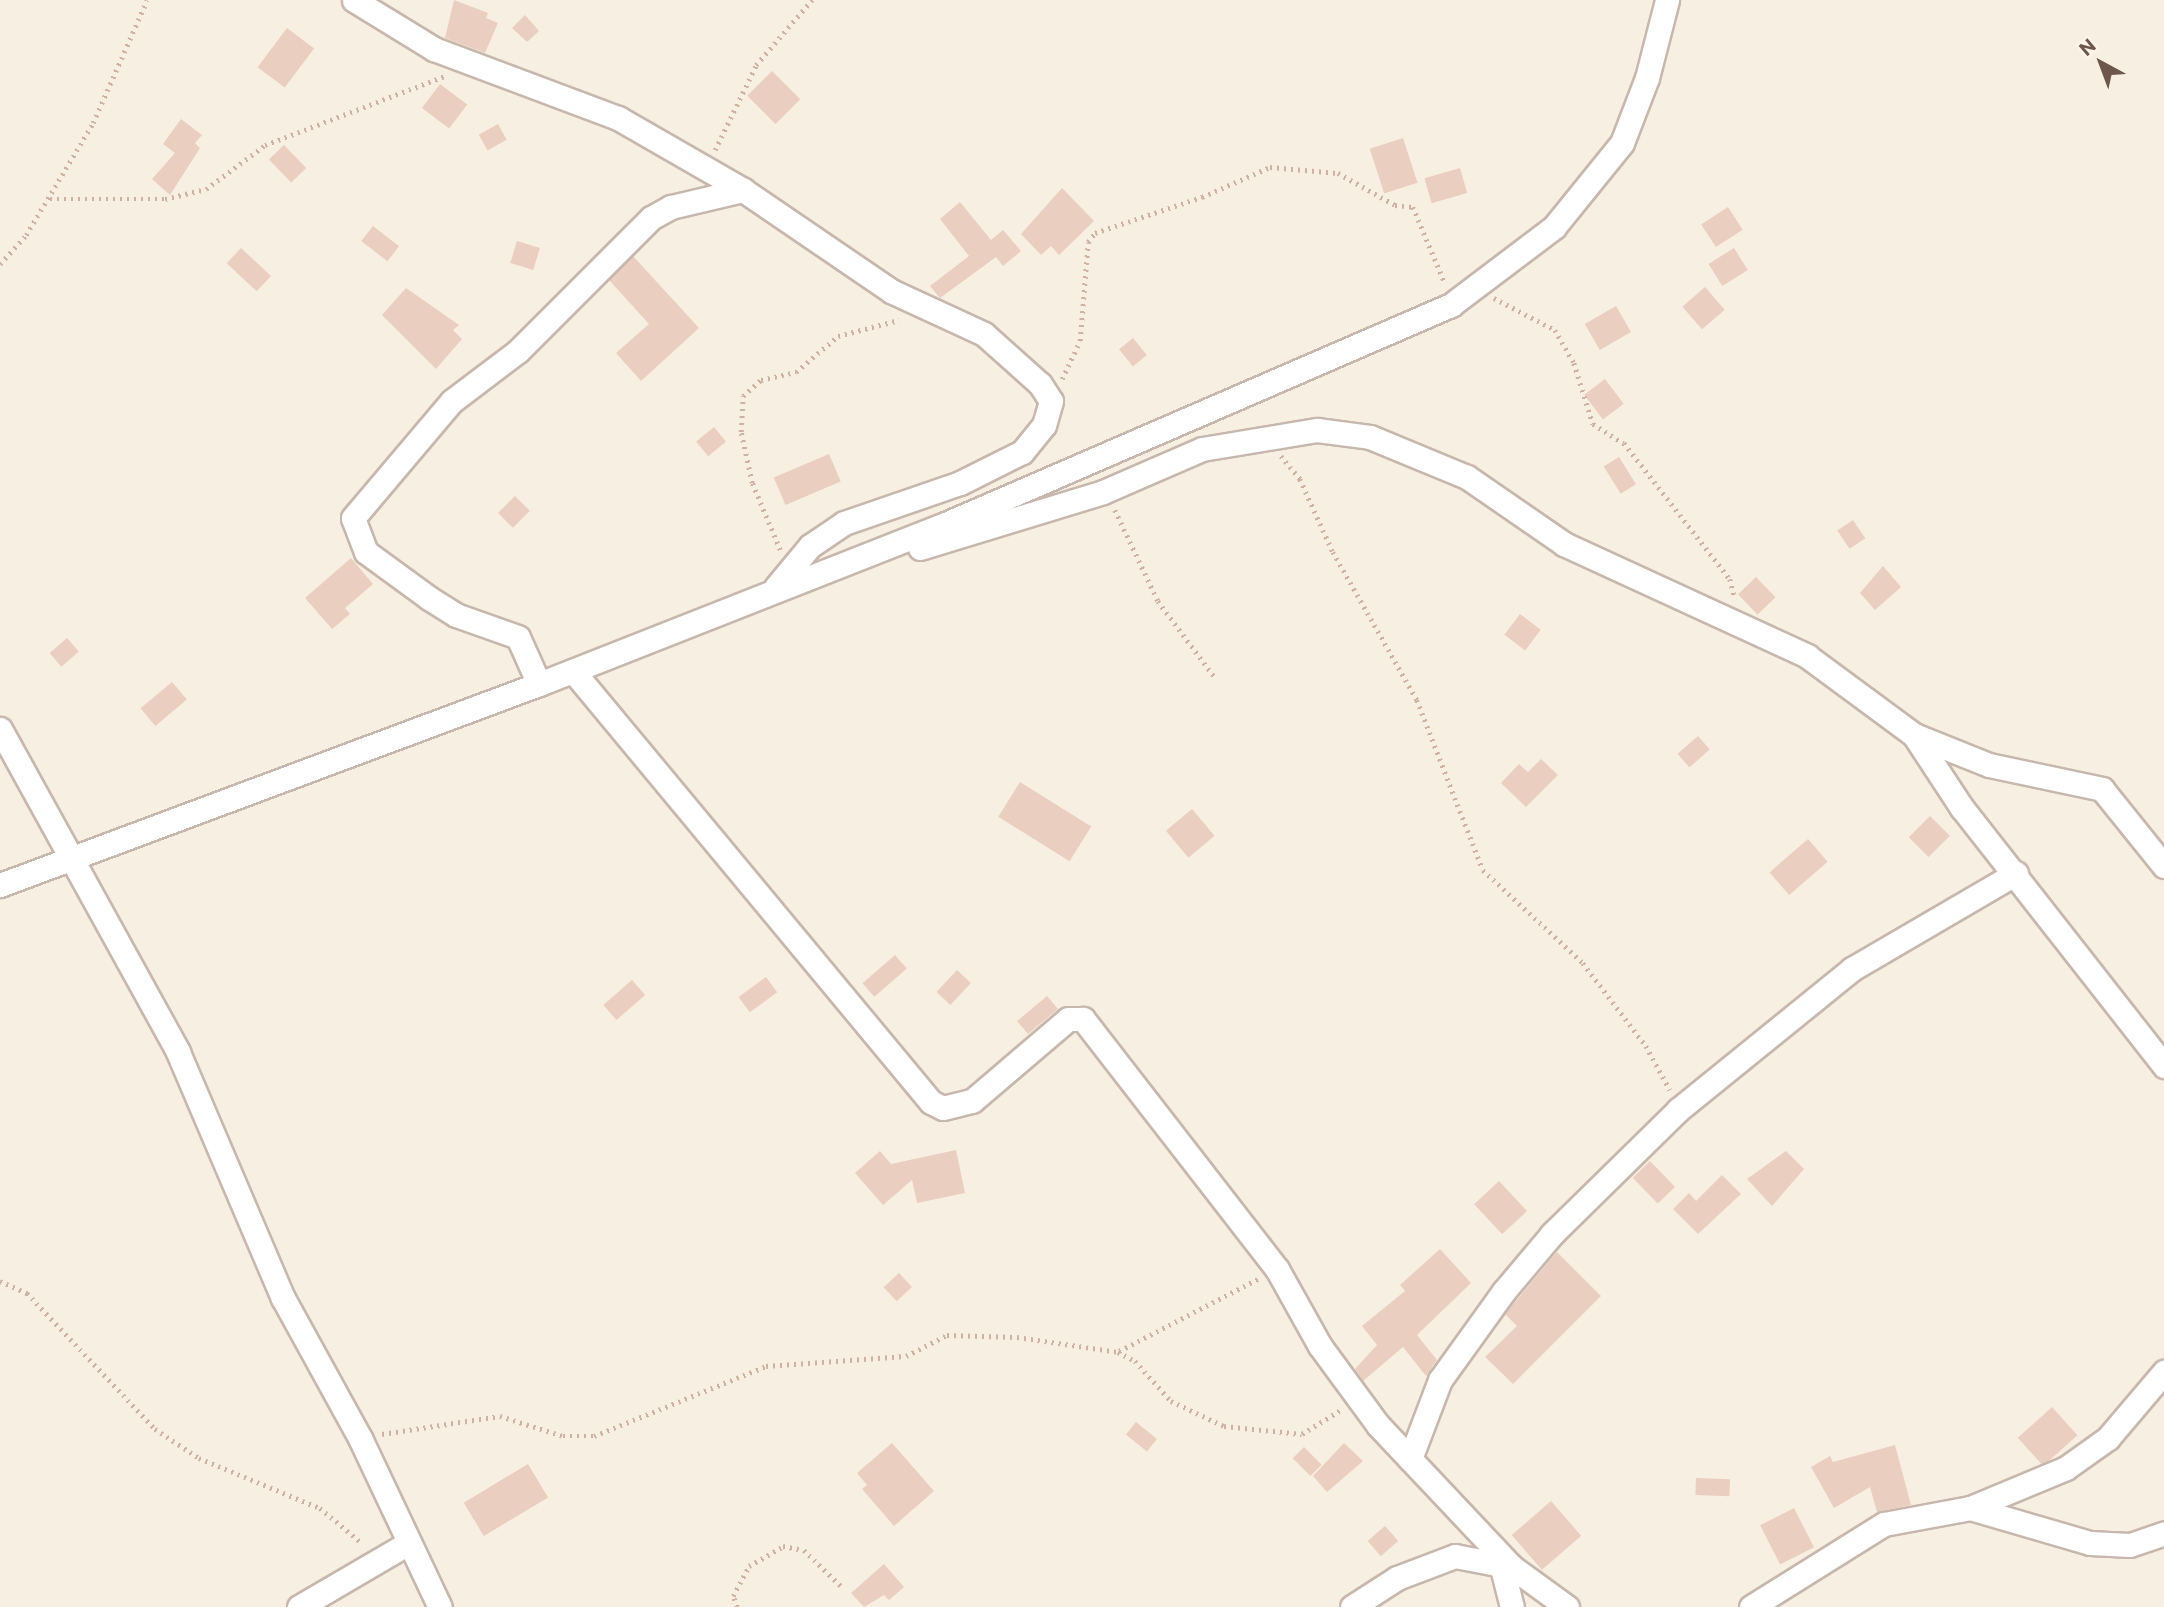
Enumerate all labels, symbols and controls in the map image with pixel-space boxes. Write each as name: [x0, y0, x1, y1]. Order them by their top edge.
north arrow: [2066, 28, 2136, 98]
text: N: [2074, 33, 2100, 60]

